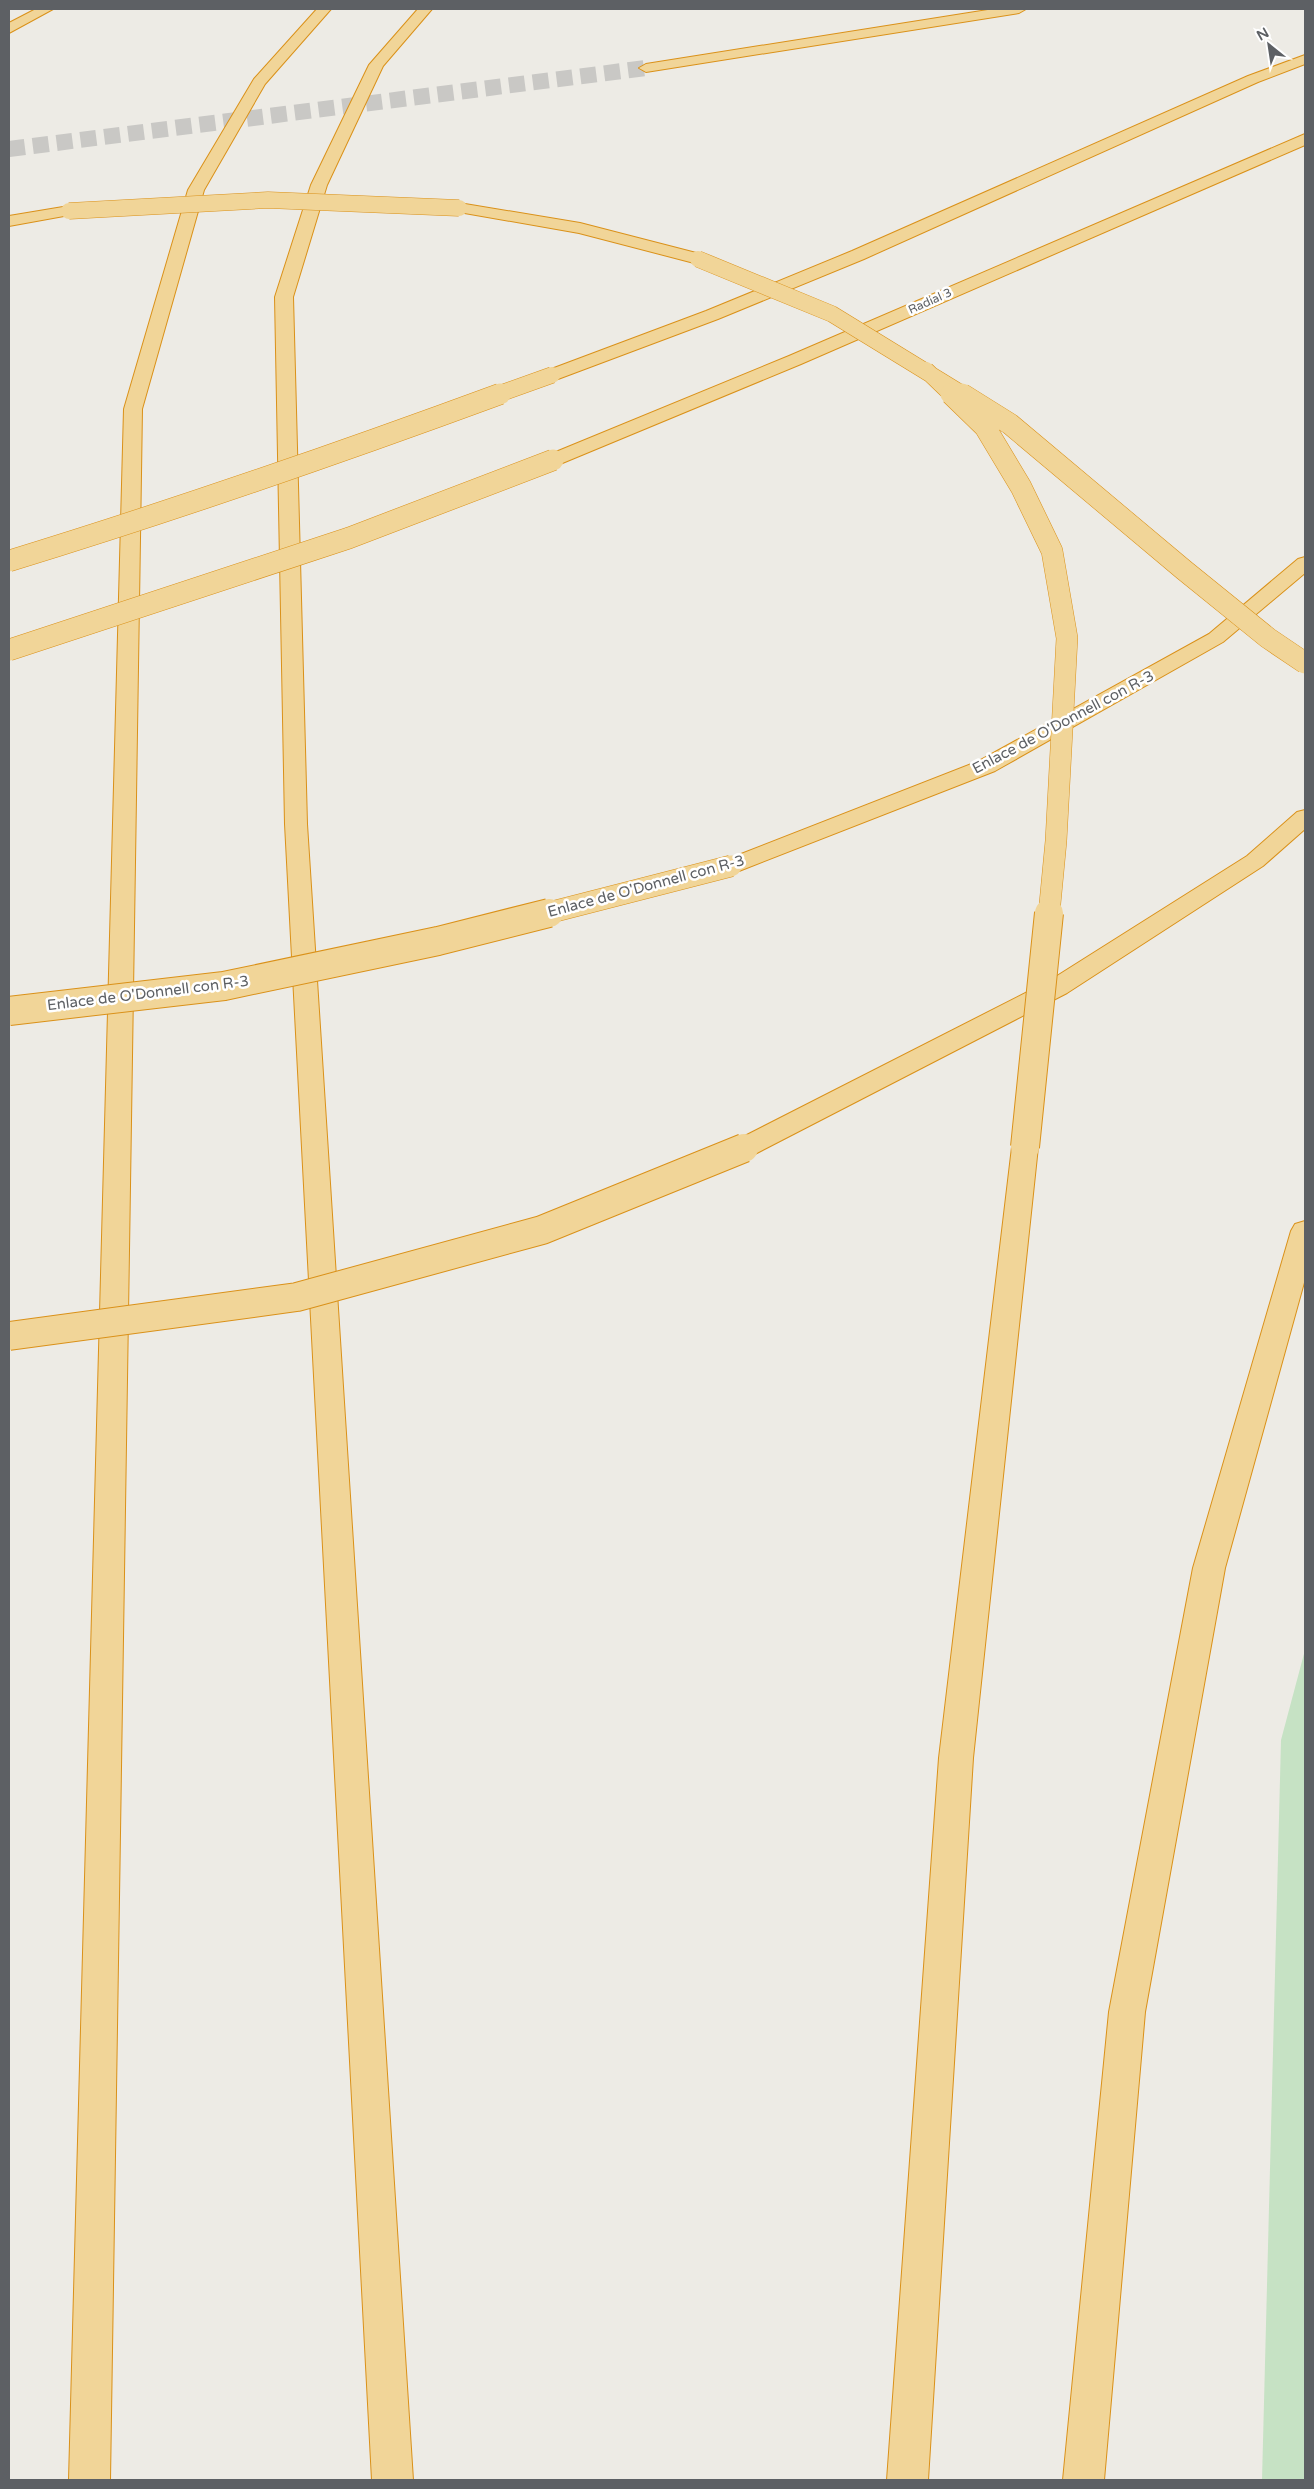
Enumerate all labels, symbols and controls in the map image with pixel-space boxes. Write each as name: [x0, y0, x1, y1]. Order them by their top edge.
north arrow: [1244, 20, 1294, 70]
text: N: [1254, 24, 1272, 44]
street label: Radial 3: [906, 285, 954, 317]
street label: Enlace de O'Donnell con R-3: [969, 666, 1157, 778]
street label: Enlace de O'Donnell con R-3: [546, 851, 746, 921]
street label: Enlace de O'Donnell con R-3: [46, 972, 250, 1014]

